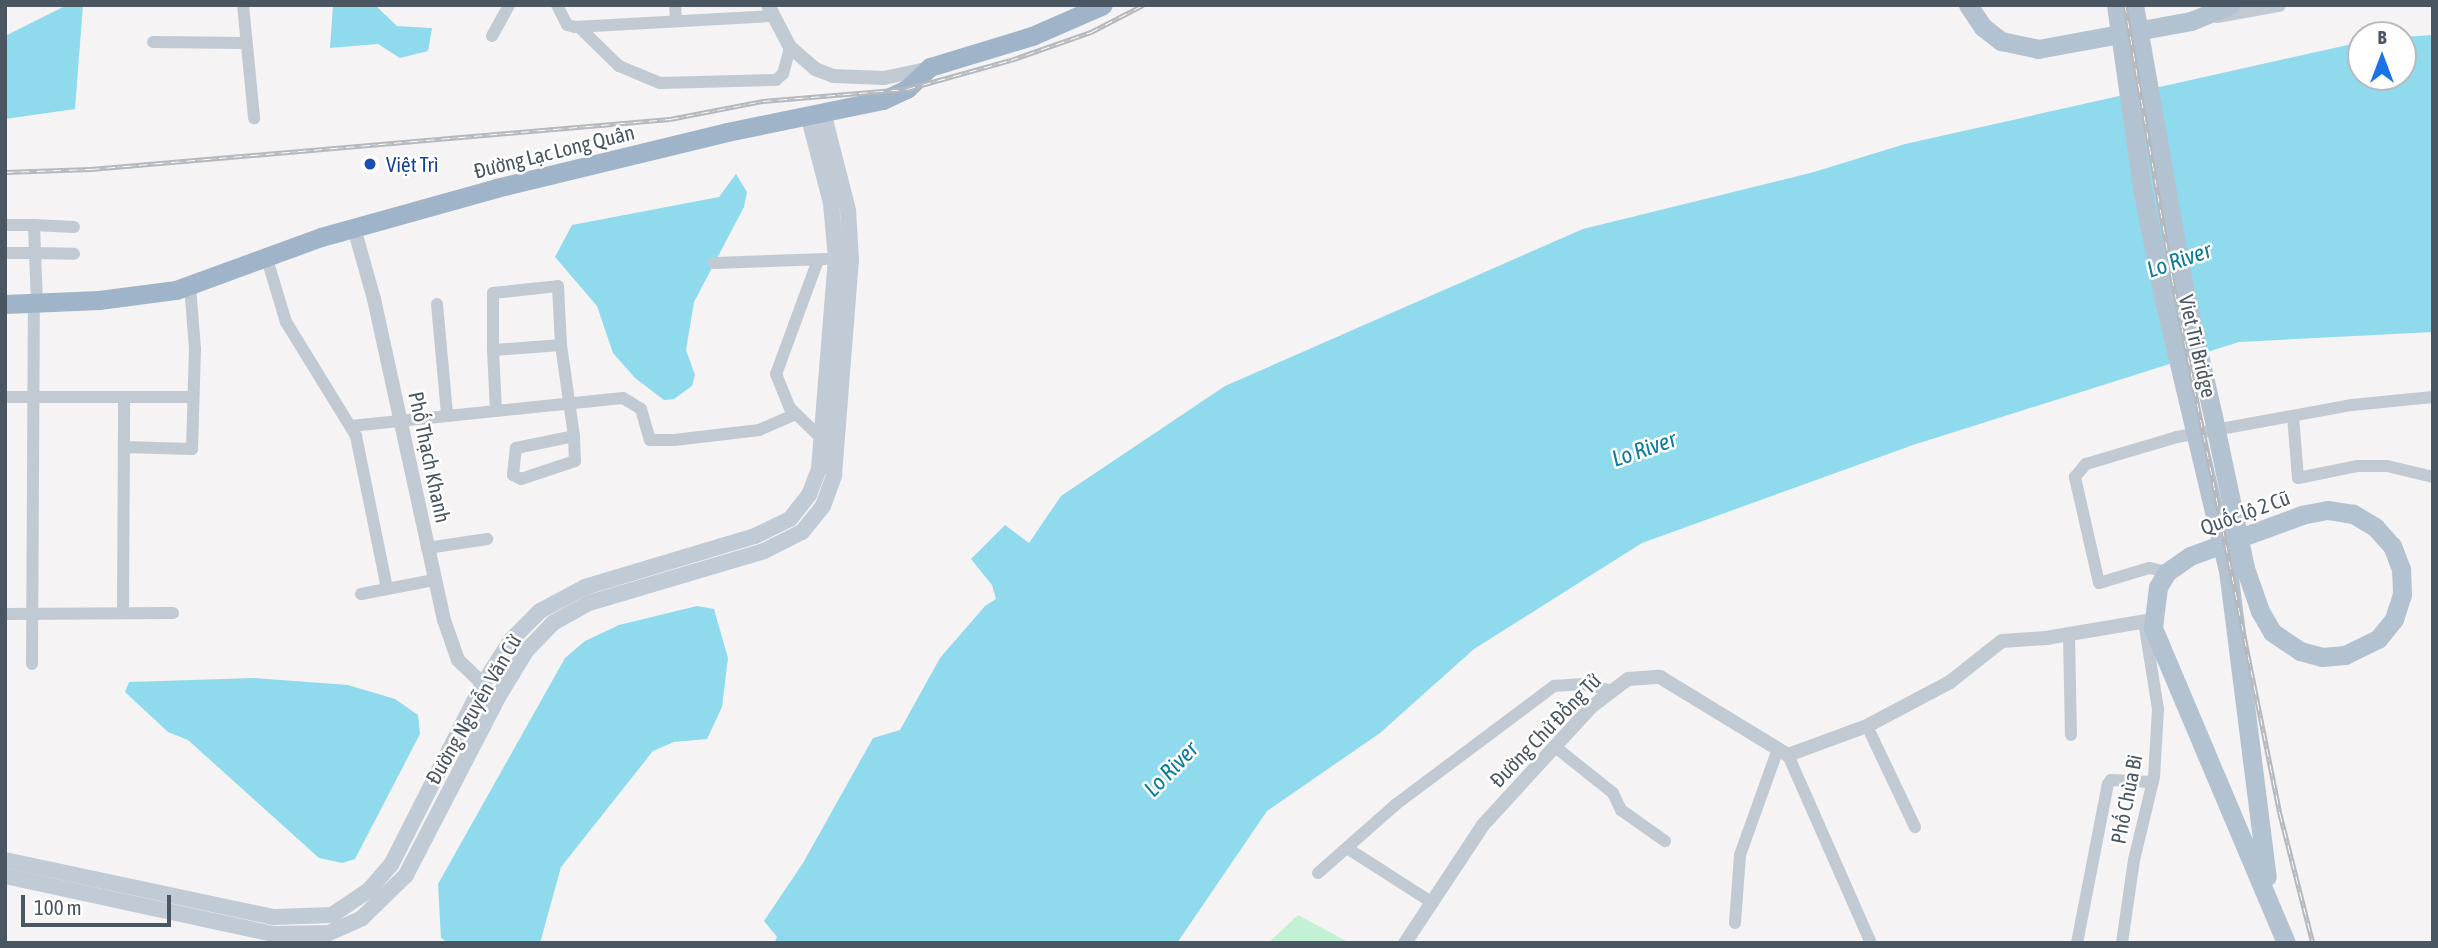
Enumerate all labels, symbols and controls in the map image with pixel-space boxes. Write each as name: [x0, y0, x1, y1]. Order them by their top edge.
north arrow: [2347, 21, 2417, 91]
text: B: [2377, 26, 2387, 48]
street label: Đường Lạc Long Quân: [471, 119, 637, 183]
place label: Việt Trì: [386, 151, 439, 177]
marker: Việt Trì: [360, 154, 380, 174]
water label: Lo River: [2143, 236, 2215, 284]
street label: Viet Tri Bridge: [2174, 292, 2222, 400]
street label: Phố Thạch Khanh: [404, 389, 456, 525]
water label: Lo River: [1608, 425, 1680, 473]
street label: Quốc lộ 2 Cũ: [2197, 484, 2293, 540]
street label: Đường Nguyễn Văn Cừ: [420, 630, 526, 788]
street label: Đường Chử Đồng Tử: [1484, 668, 1606, 792]
water label: Lo River: [1138, 736, 1204, 802]
street label: Phố Chùa Bi: [2105, 752, 2147, 846]
scale bar: [24, 881, 175, 925]
text: 100 m: [34, 895, 82, 919]

